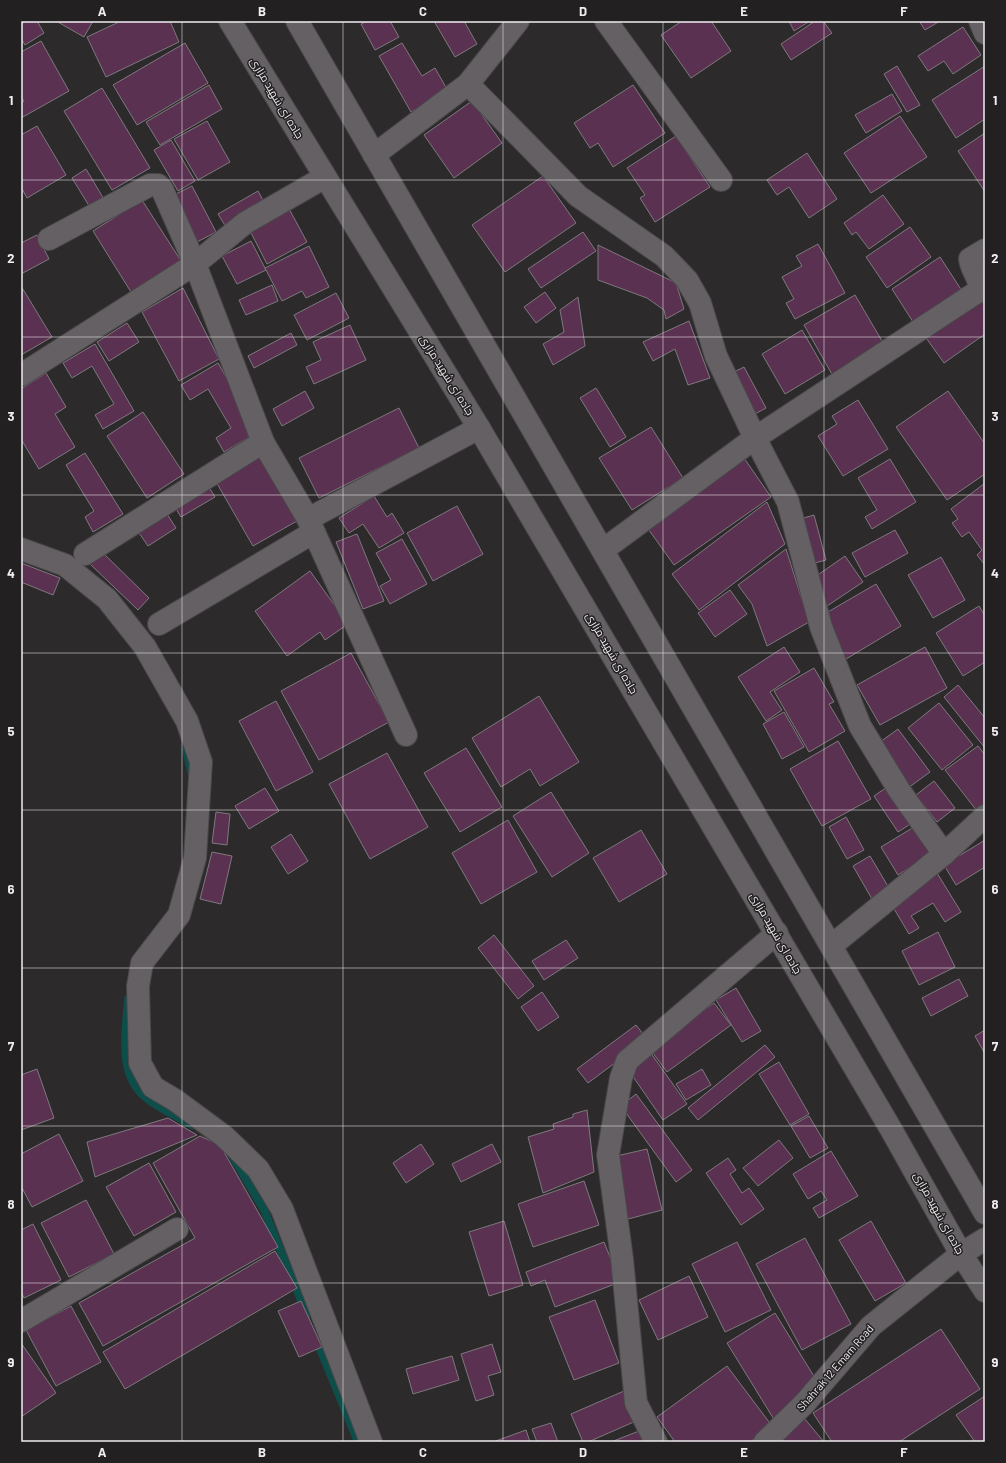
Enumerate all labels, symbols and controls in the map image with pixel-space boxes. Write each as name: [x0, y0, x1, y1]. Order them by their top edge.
text: A: [98, 3, 107, 19]
text: B: [258, 3, 266, 19]
text: C: [419, 3, 427, 19]
text: D: [579, 3, 587, 19]
text: E: [740, 3, 748, 19]
text: F: [900, 3, 908, 19]
street label: جاده ای شهید مزاری: [247, 55, 307, 141]
text: 1: [9, 92, 13, 108]
text: 1: [993, 92, 997, 108]
text: 2: [7, 250, 15, 266]
text: 2: [991, 250, 999, 266]
street label: جاده ای شهید مزاری: [417, 332, 477, 418]
text: 3: [7, 408, 15, 424]
text: 3: [991, 408, 999, 424]
text: 4: [7, 565, 15, 581]
text: 4: [991, 565, 999, 581]
street label: جاده ای شهید مزاری: [583, 610, 641, 696]
text: 5: [7, 723, 15, 739]
text: 5: [991, 723, 999, 739]
text: 6: [8, 881, 15, 897]
text: 6: [992, 881, 999, 897]
street label: جاده ای شهید مزاری: [747, 890, 805, 976]
text: 7: [8, 1038, 15, 1054]
text: 7: [992, 1038, 999, 1054]
street label: جاده ای شهید مزاری: [911, 1169, 967, 1257]
text: 8: [7, 1196, 15, 1212]
text: 8: [991, 1196, 999, 1212]
street label: Shahrak 12 Emam Road: [794, 1322, 876, 1414]
text: 9: [8, 1354, 15, 1370]
text: 9: [992, 1354, 999, 1370]
text: A: [98, 1444, 107, 1460]
text: B: [258, 1444, 266, 1460]
text: C: [419, 1444, 427, 1460]
text: D: [579, 1444, 587, 1460]
text: E: [740, 1444, 748, 1460]
text: F: [900, 1444, 908, 1460]

